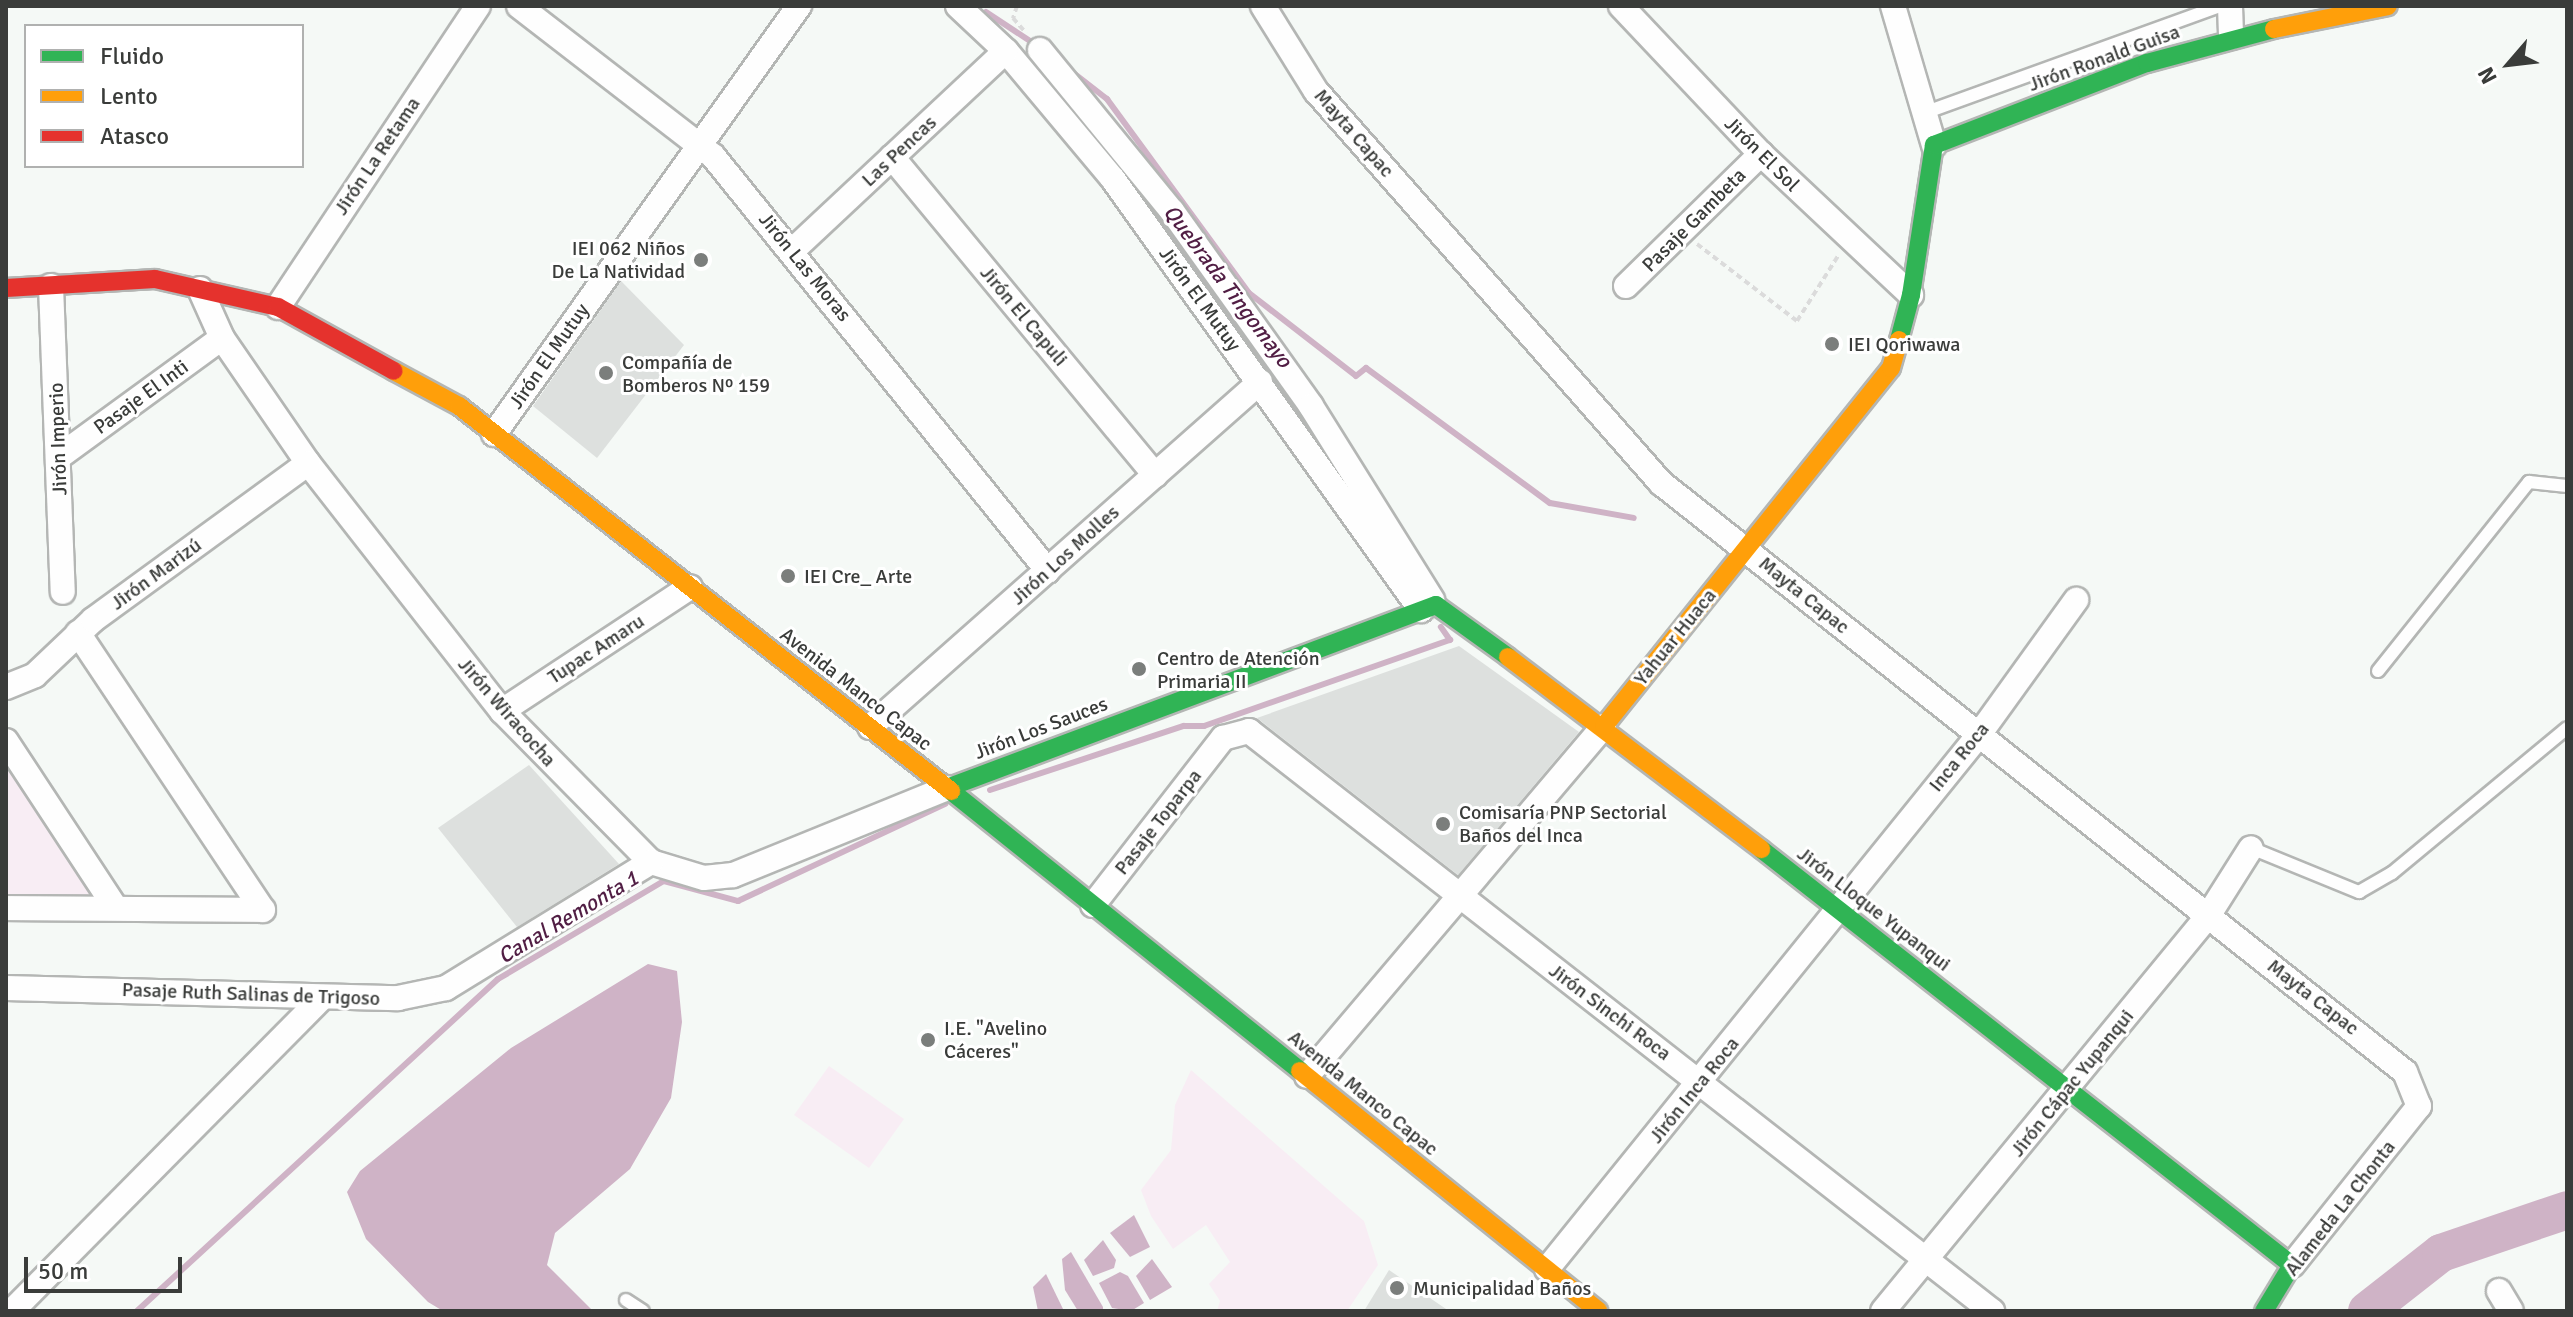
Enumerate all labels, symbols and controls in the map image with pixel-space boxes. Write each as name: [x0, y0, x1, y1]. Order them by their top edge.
street label: Jirón Ronald Guisa: [2025, 20, 2183, 96]
legend: [24, 24, 304, 168]
north arrow: [2469, 24, 2549, 104]
text: Fluido: [100, 41, 164, 71]
text: N: [2472, 62, 2503, 89]
text: Lento: [100, 81, 158, 111]
street label: Mayta Capac: [1309, 84, 1399, 182]
street label: Jirón La Retama: [329, 93, 425, 219]
street label: Las Pencas: [857, 110, 941, 192]
street label: Jirón El Sol: [1720, 112, 1804, 196]
text: Atasco: [100, 121, 169, 151]
street label: Pasaje Gambeta: [1637, 163, 1751, 277]
water label: Quebrada Tingomayo: [1158, 199, 1298, 373]
street label: Jirón Las Moras: [754, 208, 856, 326]
place label: IEI 062 Niños De La Natividad: [551, 236, 685, 283]
street label: Jirón El Mutuy: [1154, 242, 1246, 356]
marker: IEI 062 Niños De La Natividad: [692, 251, 710, 269]
street label: Jirón El Capuli: [975, 261, 1073, 371]
street label: Jirón El Mutuy: [504, 299, 594, 413]
place label: IEI Qoriwawa: [1848, 332, 1960, 356]
marker: IEI Qoriwawa: [1823, 335, 1841, 353]
place label: Compañía de Bomberos Nº 159: [622, 350, 770, 397]
street label: Pasaje El Inti: [89, 355, 193, 439]
marker: Compañía de Bomberos Nº 159: [597, 364, 615, 382]
street label: Jirón Imperio: [44, 382, 72, 496]
street label: Jirón Los Molles: [1006, 500, 1124, 610]
street label: Jirón Marizú: [106, 533, 206, 615]
street label: Mayta Capac: [1754, 551, 1854, 639]
place label: IEI Cre_ Arte: [804, 564, 912, 588]
marker: IEI Cre_ Arte: [779, 567, 797, 585]
street label: Yahuar Huaca: [1629, 584, 1721, 690]
street label: Tupac Amaru: [543, 609, 649, 689]
street label: Avenida Manco Capac: [775, 622, 937, 756]
place label: Centro de Atención Primaria II: [1157, 646, 1320, 693]
street label: Jirón Wiracocha: [453, 652, 561, 772]
marker: Centro de Atención Primaria II: [1128, 658, 1150, 680]
street label: Jirón Los Sauces: [971, 692, 1111, 764]
street label: Inca Roca: [1924, 717, 1994, 797]
street label: Pasaje Toparpa: [1109, 764, 1207, 880]
place label: Comisaría PNP Sectorial Baños del Inca: [1459, 800, 1667, 847]
marker: Comisaría PNP Sectorial Baños del Inca: [1434, 815, 1452, 833]
street label: Jirón Lloque Yupanqui: [1793, 842, 1955, 976]
water label: Canal Remonta 1: [493, 865, 643, 969]
street label: Mayta Capac: [2263, 954, 2363, 1040]
street label: Jirón Sinchi Roca: [1544, 958, 1676, 1066]
street label: Pasaje Ruth Salinas de Trigoso: [121, 977, 381, 1011]
street label: Jirón Cápac Yupanqui: [2005, 1005, 2139, 1161]
place label: I.E. "Avelino Cáceres": [944, 1016, 1047, 1063]
street label: Avenida Manco Capac: [1283, 1025, 1443, 1161]
marker: I.E. "Avelino Cáceres": [919, 1031, 937, 1049]
street label: Jirón Inca Roca: [1644, 1032, 1744, 1148]
street label: Alameda La Chonta: [2280, 1135, 2400, 1281]
scale bar: [28, 1241, 186, 1291]
text: 50 m: [38, 1256, 88, 1286]
place label: Municipalidad Baños: [1413, 1276, 1591, 1300]
marker: Municipalidad Baños: [1388, 1279, 1406, 1297]

